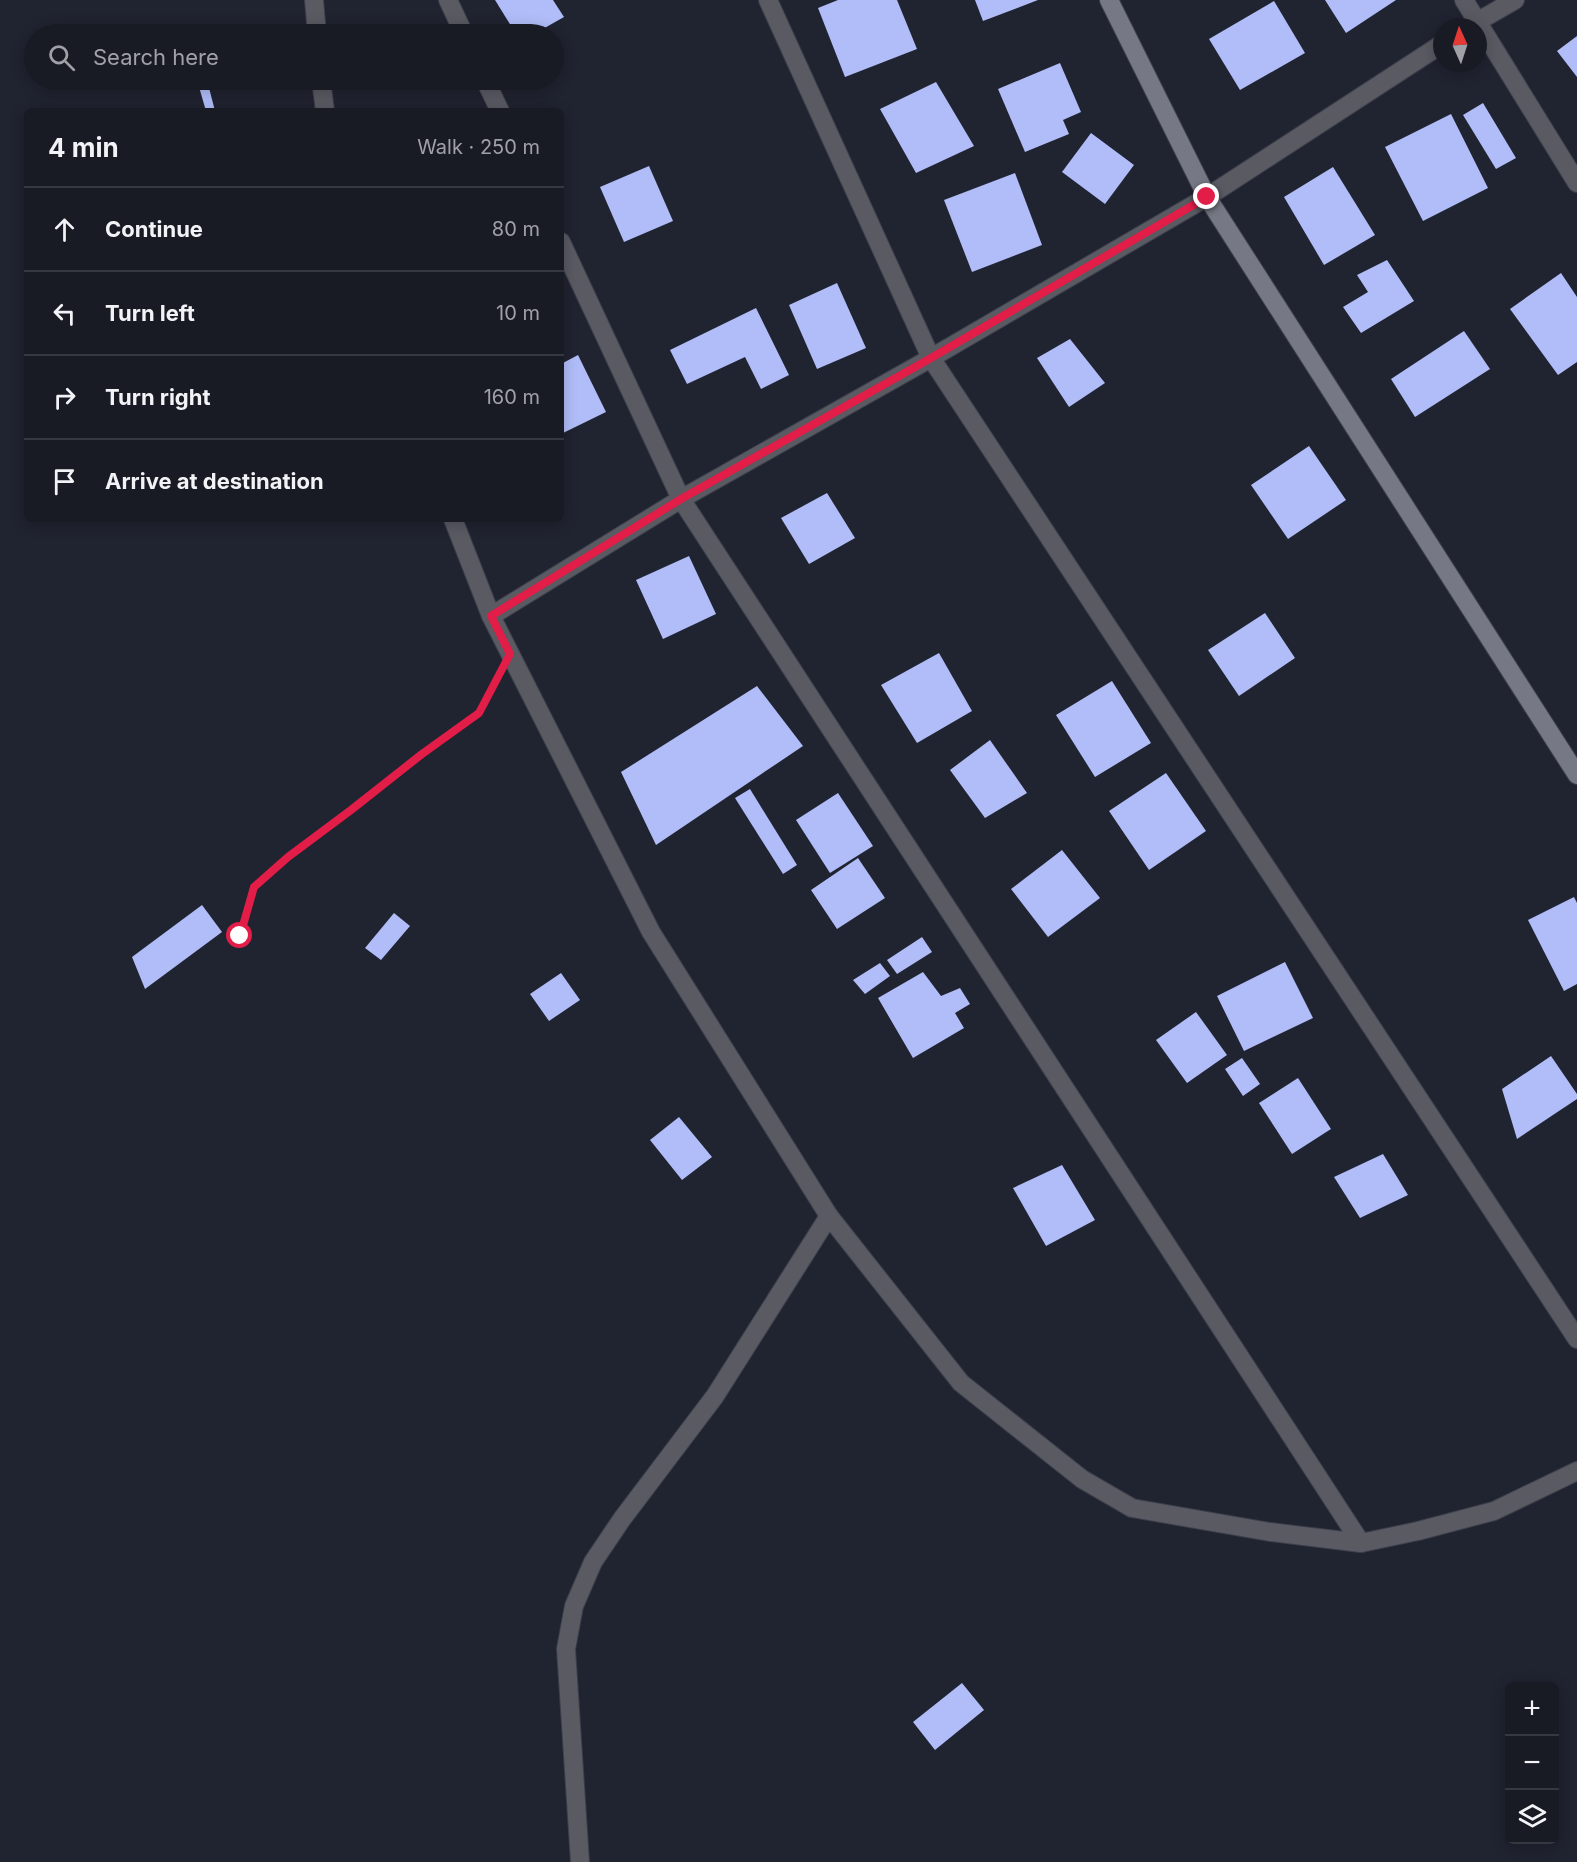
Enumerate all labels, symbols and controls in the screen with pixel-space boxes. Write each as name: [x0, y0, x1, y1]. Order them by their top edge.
north arrow: [1433, 18, 1487, 72]
search box: [24, 24, 564, 90]
icon: search: [45, 41, 78, 74]
text: Search here: [93, 44, 219, 70]
text: 4 min: [48, 132, 119, 163]
text: Walk · 250 m: [417, 135, 540, 159]
route end: [1193, 183, 1219, 209]
icon: ahead: [48, 213, 81, 246]
text: Continue: [105, 216, 203, 242]
text: 80 m: [492, 217, 540, 241]
icon: left: [48, 297, 81, 330]
text: Turn left: [105, 300, 195, 326]
text: 10 m: [496, 301, 540, 325]
icon: right: [48, 381, 81, 414]
text: Turn right: [105, 384, 211, 410]
text: 160 m: [484, 385, 540, 409]
icon: arrive: [48, 465, 81, 498]
text: Arrive at destination: [105, 468, 324, 494]
route start: [226, 922, 252, 948]
map controls: [1505, 1682, 1559, 1844]
button: +: [1505, 1682, 1559, 1736]
button: −: [1505, 1736, 1559, 1790]
button: layers: [1505, 1790, 1559, 1844]

